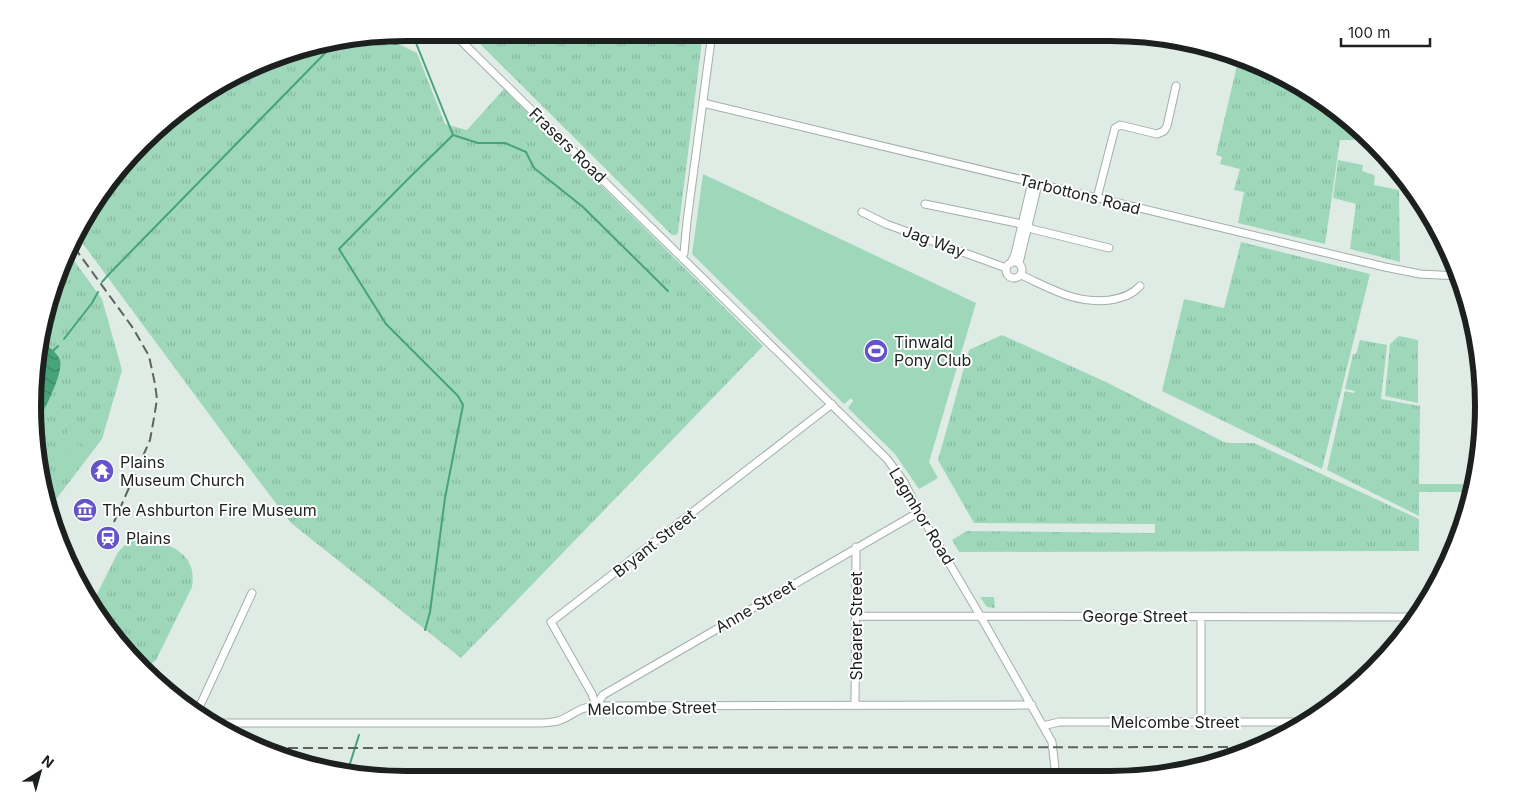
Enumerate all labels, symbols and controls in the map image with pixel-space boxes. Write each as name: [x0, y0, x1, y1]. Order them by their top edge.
scale bar: [1341, 15, 1430, 47]
text: 100 m: [1348, 23, 1390, 42]
street label: Frasers Road: [525, 103, 611, 187]
street label: Tarbottons Road: [1017, 169, 1143, 219]
street label: Jag Way: [900, 220, 968, 262]
place label: Tinwald Pony Club: [894, 332, 971, 370]
sports icon: Tinwald Pony Club: [863, 338, 889, 364]
place label: Plains Museum Church: [120, 452, 245, 490]
temple icon: Plains Museum Church: [89, 458, 115, 484]
street label: Lagmhor Road: [885, 464, 959, 568]
museum icon: The Ashburton Fire Museum: [72, 497, 98, 523]
place label: The Ashburton Fire Museum: [102, 500, 317, 520]
street label: Bryant Street: [609, 505, 699, 581]
station icon: Plains: [95, 525, 121, 551]
place label: Plains: [126, 528, 171, 548]
street label: Shearer Street: [846, 572, 866, 680]
street label: Anne Street: [711, 575, 799, 637]
street label: George Street: [1082, 606, 1188, 626]
street label: Melcombe Street: [587, 697, 717, 719]
street label: Melcombe Street: [1110, 712, 1240, 732]
north arrow: [15, 747, 65, 797]
text: N: [39, 751, 58, 771]

